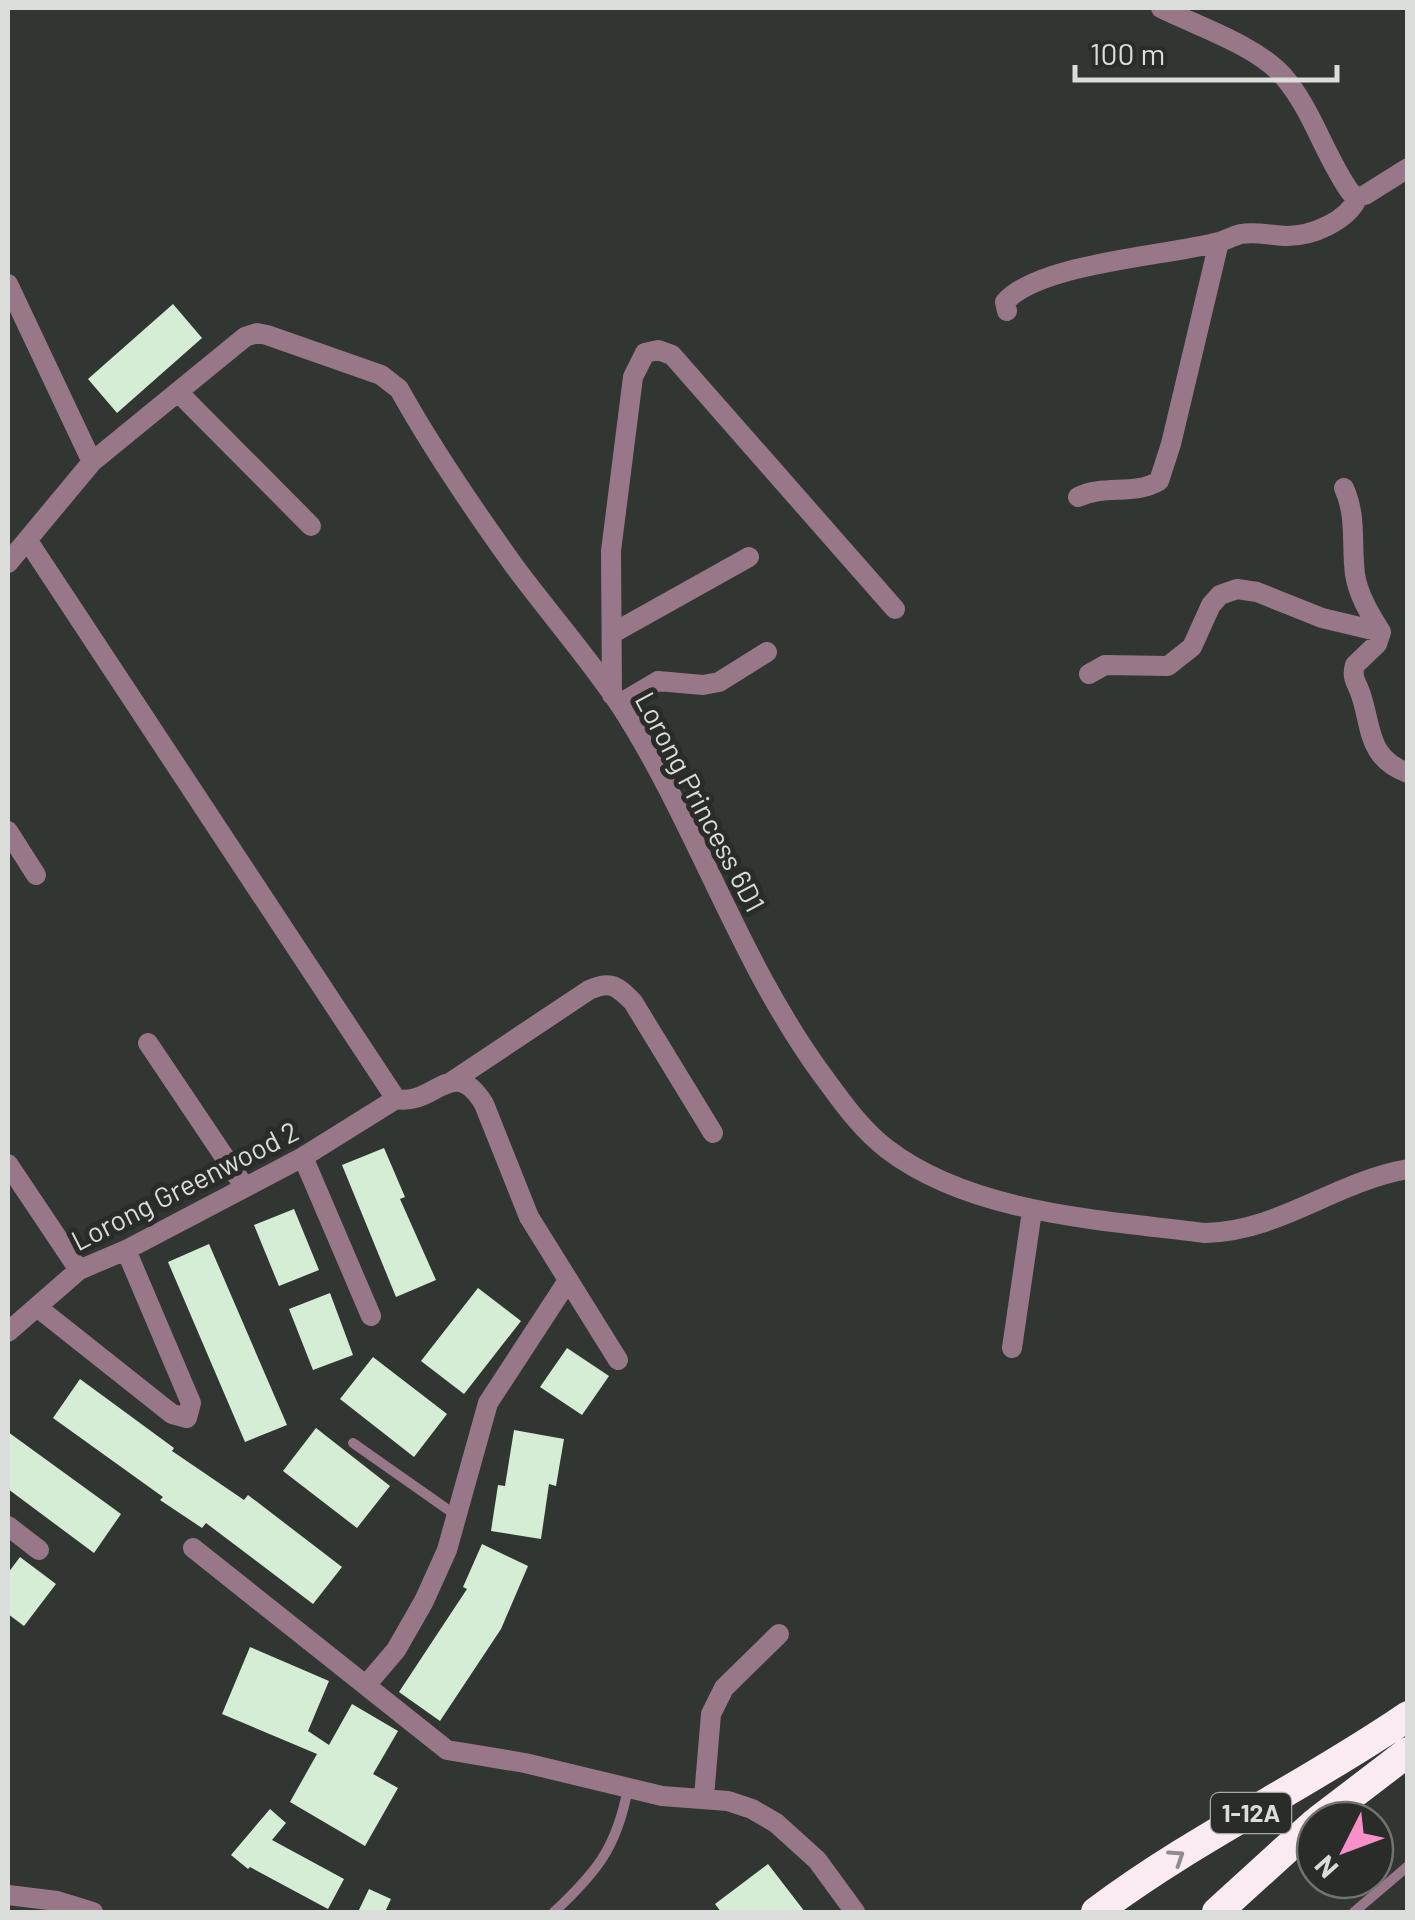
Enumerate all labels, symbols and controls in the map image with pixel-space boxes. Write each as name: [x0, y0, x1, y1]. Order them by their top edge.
scale bar: [1075, 20, 1338, 82]
text: 100 m: [1090, 35, 1165, 71]
street label: Lorong Princess 6D1: [629, 686, 773, 917]
street label: Lorong Greenwood 2: [65, 1113, 304, 1257]
road number: 1-12A: [1211, 1793, 1291, 1833]
north arrow: [1295, 1800, 1395, 1900]
text: N: [1307, 1849, 1345, 1886]
one-way arrow: [1166, 1851, 1184, 1870]

